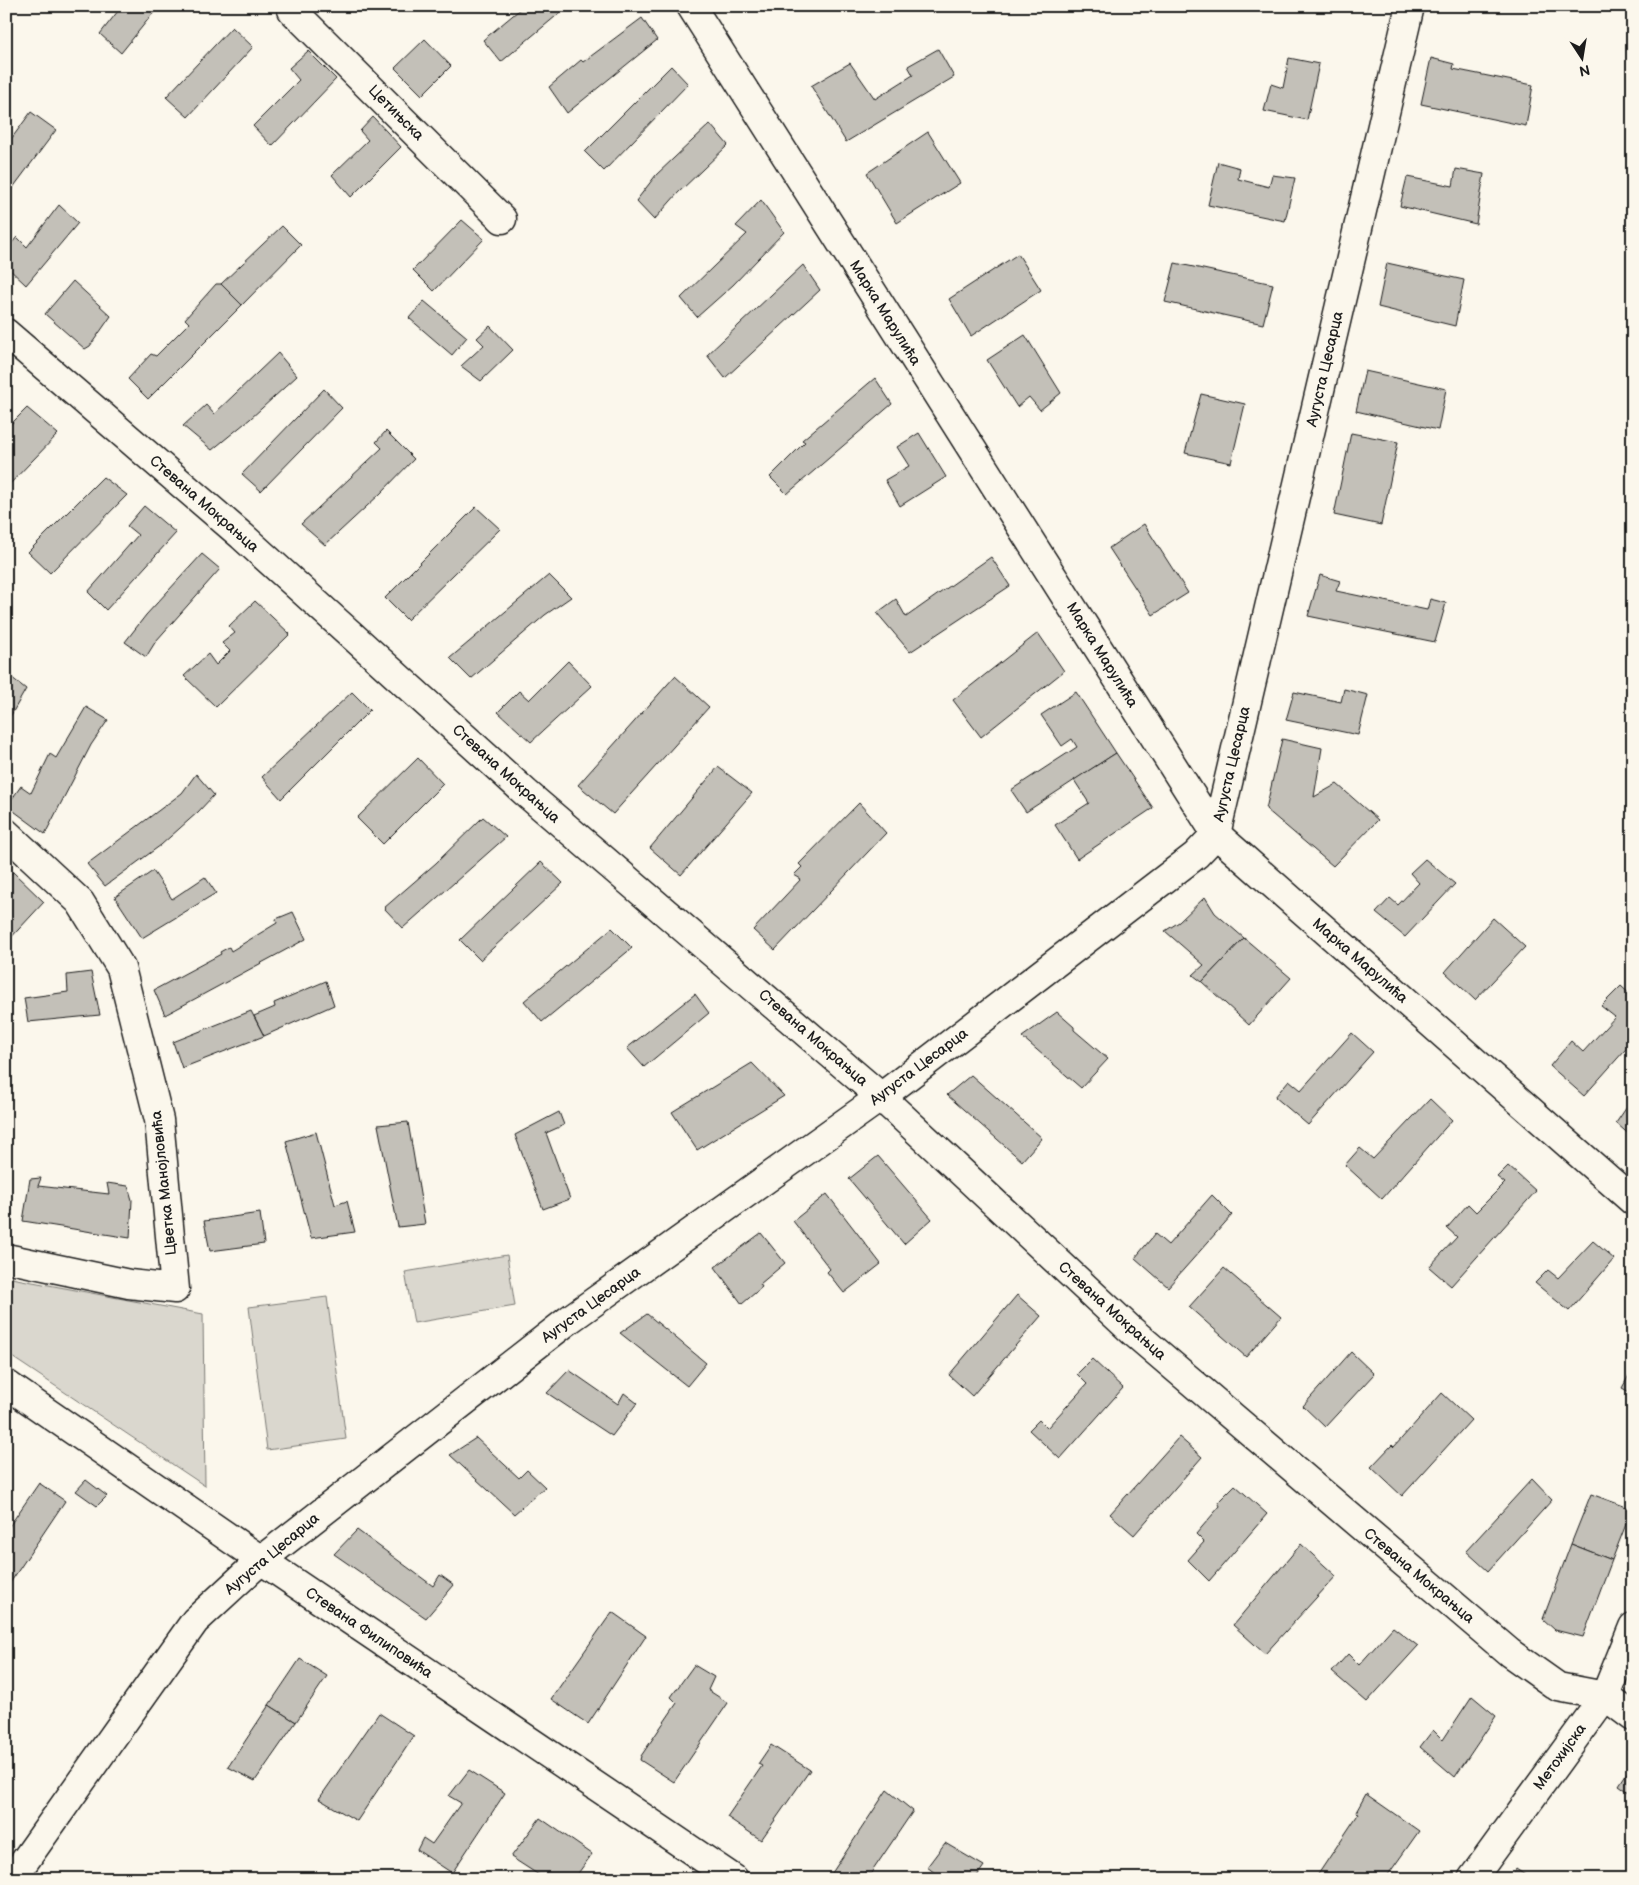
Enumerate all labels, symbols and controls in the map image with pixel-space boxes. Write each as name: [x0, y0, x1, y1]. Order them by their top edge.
north arrow: [1556, 32, 1606, 82]
text: N: [1578, 61, 1592, 80]
street label: Цетињска: [364, 81, 428, 145]
street label: Марка Марулића: [845, 257, 925, 369]
street label: Аугуста Цесарца: [1302, 309, 1348, 430]
street label: Стевана Мокрањца: [145, 451, 263, 557]
street label: Марка Марулића: [1062, 599, 1142, 711]
street label: Аугуста Цесарца: [1209, 704, 1255, 825]
street label: Стевана Мокрањца: [448, 721, 564, 828]
street label: Марка Марулића: [1308, 914, 1412, 1008]
street label: Стевана Мокрањца: [754, 985, 872, 1091]
street label: Аугуста Цесарца: [865, 1024, 972, 1111]
street label: Цветка Манојловића: [147, 1110, 181, 1256]
street label: Стевана Мокрањца: [1054, 1258, 1170, 1365]
street label: Аугуста Цесарца: [537, 1263, 644, 1348]
street label: Аугуста Цесарца: [220, 1509, 323, 1600]
street label: Стевана Мокрањца: [1360, 1524, 1478, 1628]
street label: Стевана Филиповића: [302, 1583, 436, 1683]
street label: Метохијска: [1529, 1720, 1591, 1794]

